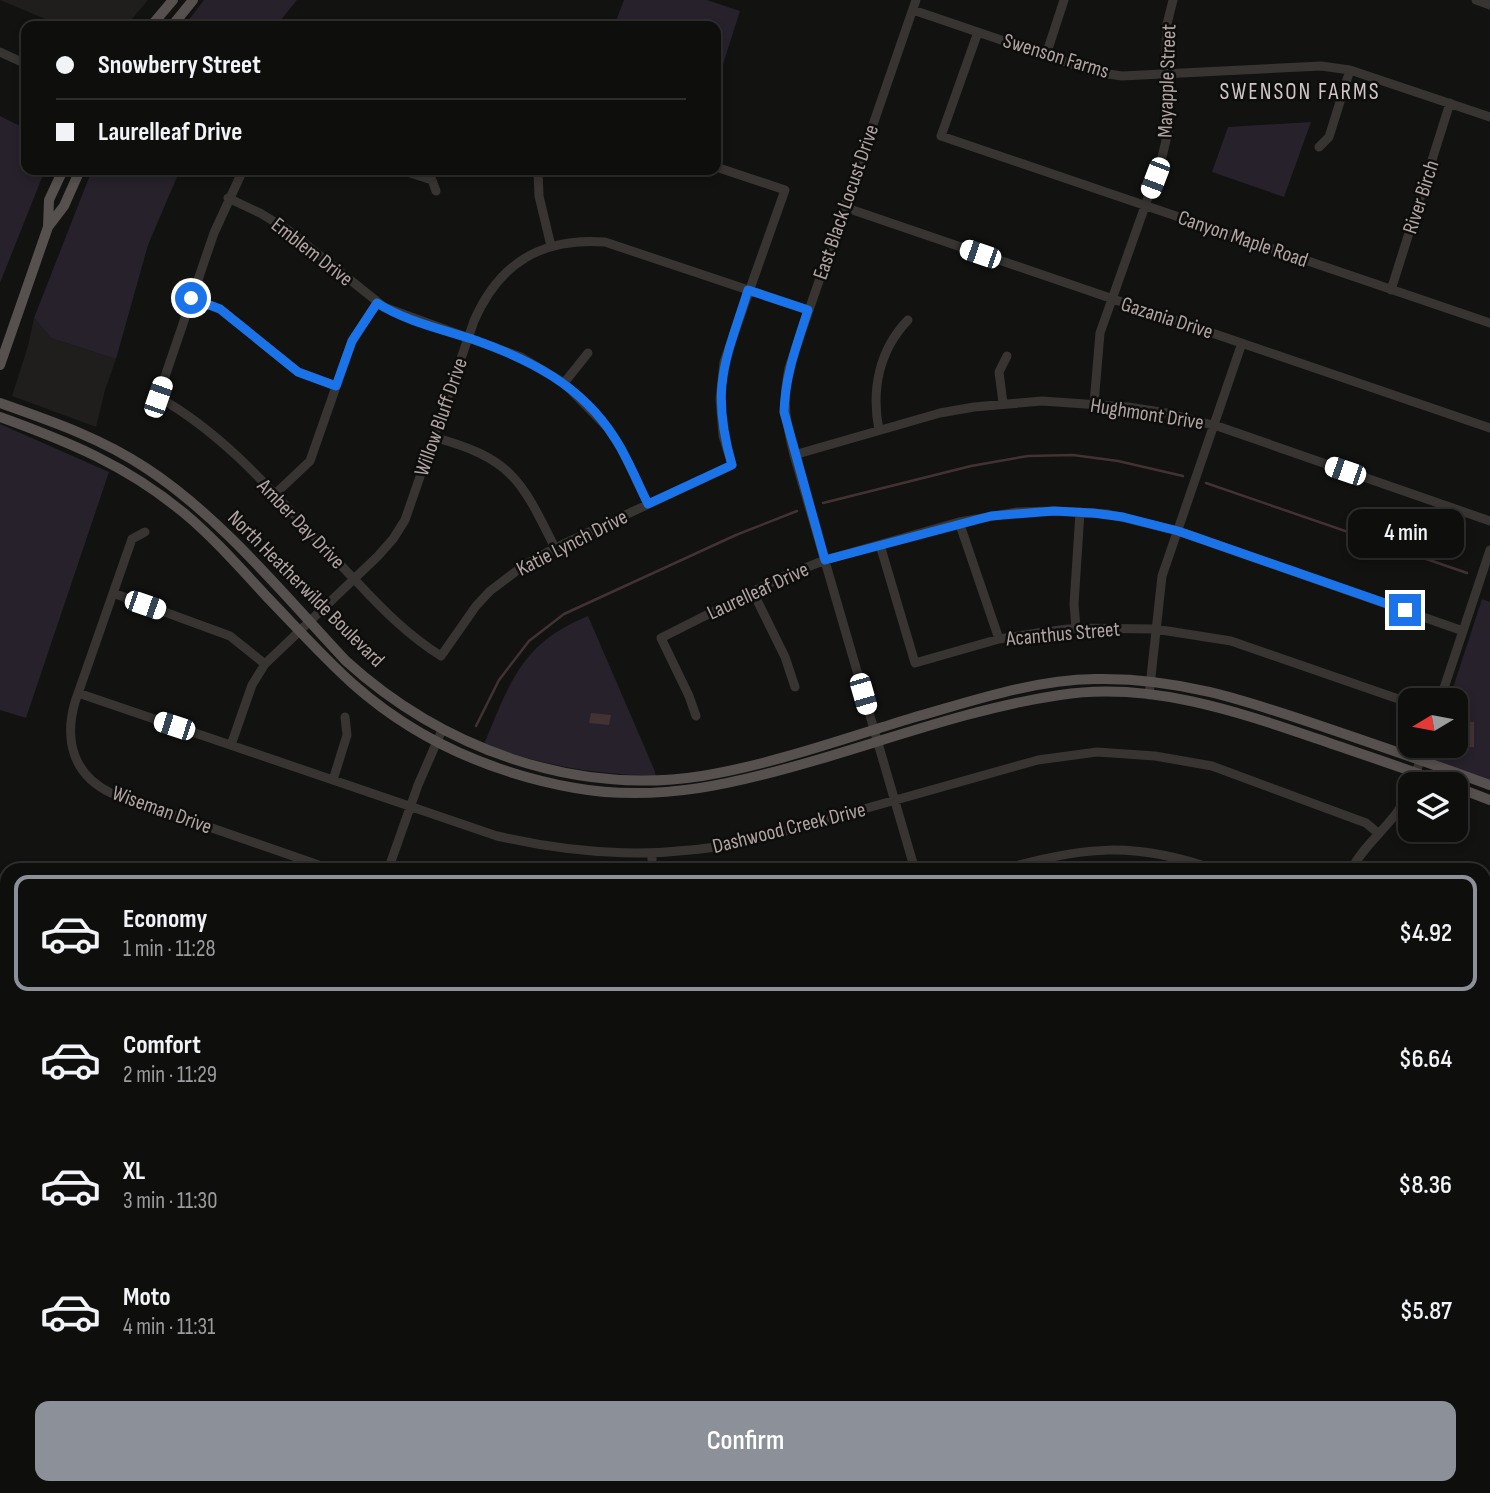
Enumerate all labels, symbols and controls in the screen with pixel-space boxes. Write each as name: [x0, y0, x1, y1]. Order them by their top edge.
street label: Mayapple Street: [1153, 24, 1181, 138]
street label: Swenson Farms: [1000, 28, 1112, 84]
text: Snowberry Street: [98, 50, 261, 81]
district label: SWENSON FARMS: [1219, 78, 1381, 106]
text: Laurelleaf Drive: [98, 117, 242, 148]
street label: East Black Locust Drive: [808, 121, 884, 283]
car: [1138, 155, 1173, 201]
street label: River Birch: [1397, 157, 1445, 237]
street label: Canyon Maple Road: [1175, 205, 1311, 273]
street label: Emblem Drive: [266, 212, 358, 292]
car: [957, 237, 1004, 271]
route start: [175, 282, 207, 314]
street label: Gazania Drive: [1118, 291, 1216, 345]
street label: Willow Bluff Drive: [409, 355, 473, 479]
car: [142, 374, 175, 420]
street label: Hughmont Drive: [1088, 393, 1206, 435]
car: [1322, 454, 1369, 488]
street label: Amber Day Drive: [251, 473, 350, 574]
street label: Katie Lynch Drive: [512, 504, 632, 582]
street label: North Heatherwilde Boulevard: [222, 505, 390, 673]
callout: 4 min: [1347, 508, 1463, 558]
text: 4 min: [1384, 519, 1428, 547]
street label: Laurelleaf Drive: [703, 557, 813, 625]
car: [122, 588, 169, 622]
route end: [1389, 594, 1421, 626]
street label: Acanthus Street: [1004, 617, 1121, 652]
car: [848, 671, 879, 717]
north arrow: [1398, 688, 1468, 758]
map controls: [1398, 688, 1468, 842]
car: [151, 710, 198, 742]
button: layers: [1398, 772, 1468, 842]
street label: Wiseman Drive: [109, 780, 215, 840]
street label: Dashwood Creek Drive: [710, 797, 868, 859]
icon: car: [39, 902, 102, 965]
text: Economy: [123, 904, 207, 935]
text: $4.92: [1399, 918, 1452, 949]
text: 1 min · 11:28: [123, 935, 215, 963]
icon: car: [39, 1028, 102, 1091]
text: Comfort: [123, 1030, 201, 1061]
text: $6.64: [1399, 1044, 1452, 1075]
text: 2 min · 11:29: [123, 1061, 217, 1089]
icon: car: [39, 1154, 102, 1217]
text: XL: [123, 1156, 145, 1187]
text: $8.36: [1398, 1170, 1452, 1201]
text: 3 min · 11:30: [123, 1187, 217, 1215]
icon: car: [39, 1280, 102, 1343]
text: Moto: [123, 1282, 171, 1313]
text: $5.87: [1400, 1296, 1452, 1327]
text: 4 min · 11:31: [123, 1313, 215, 1341]
button: Confirm: [35, 1401, 1456, 1481]

